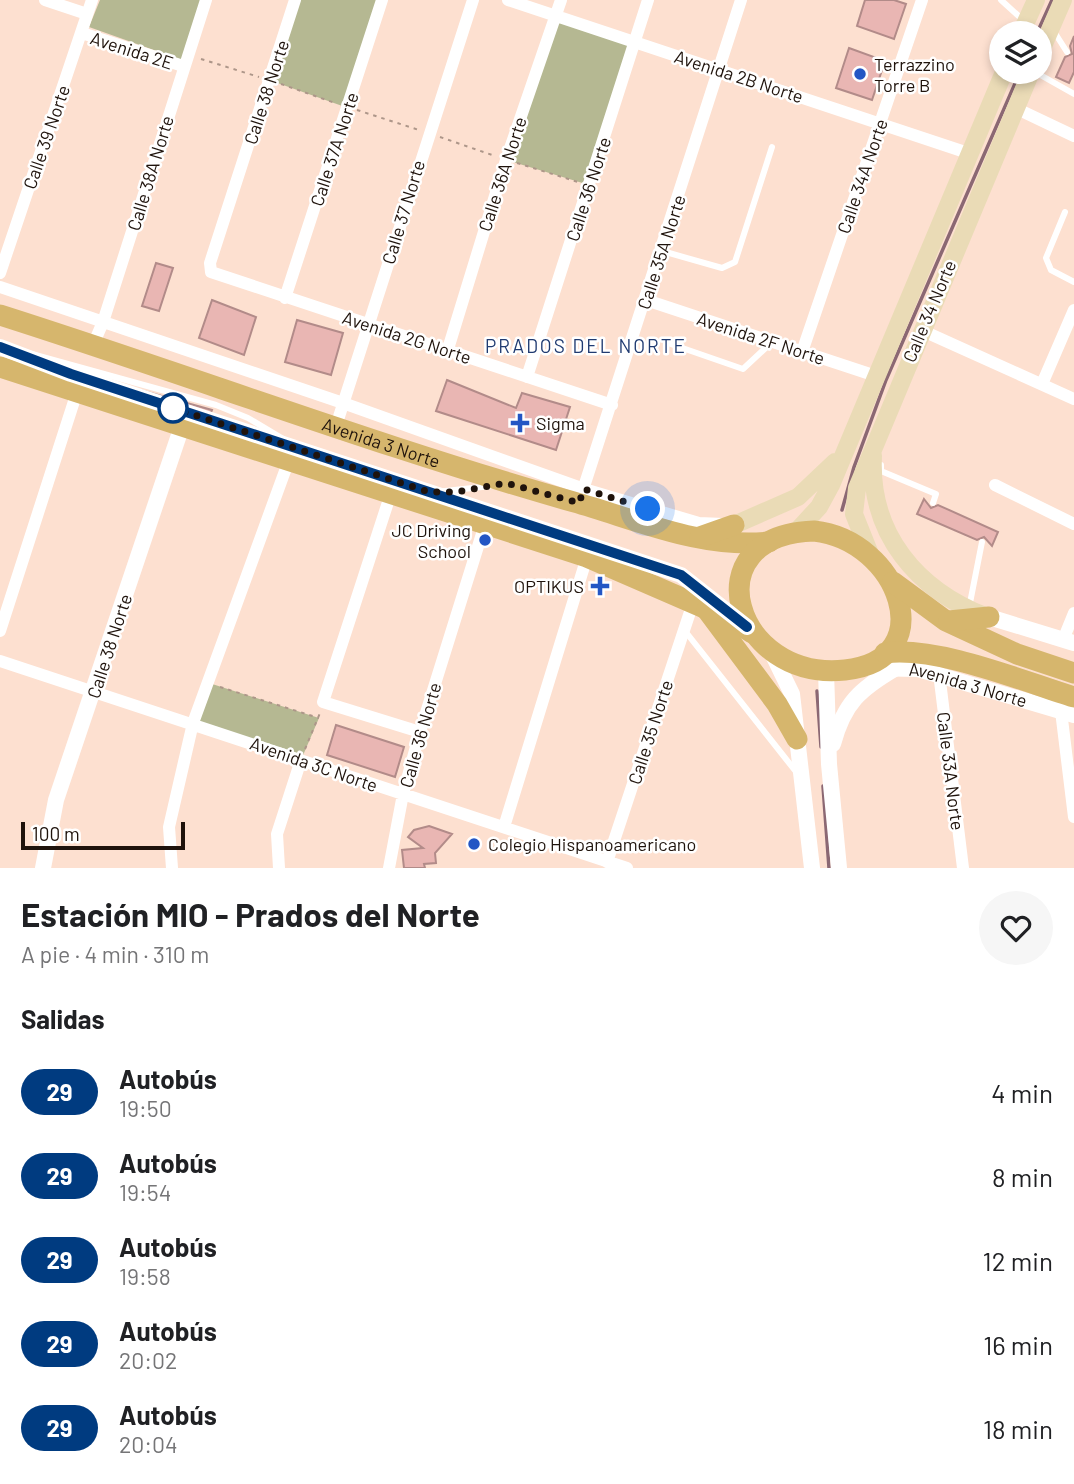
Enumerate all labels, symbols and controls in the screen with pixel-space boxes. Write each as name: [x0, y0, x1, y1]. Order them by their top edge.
map controls: [989, 21, 1052, 84]
button: layers: [989, 21, 1052, 84]
street label: Avenida 2E: [88, 26, 176, 74]
street label: Calle 38 Norte: [239, 37, 293, 147]
street label: Avenida 2B Norte: [672, 45, 806, 107]
place label: Terrazzino Torre B: [874, 53, 955, 96]
marker: Terrazzino Torre B: [852, 66, 868, 82]
street label: Calle 39 Norte: [18, 82, 74, 192]
street label: Calle 37A Norte: [305, 89, 363, 209]
street label: Calle 38A Norte: [122, 113, 178, 233]
street label: Calle 36A Norte: [473, 114, 531, 234]
street label: Calle 34A Norte: [832, 116, 892, 236]
street label: Calle 36 Norte: [561, 134, 615, 244]
street label: Calle 37 Norte: [377, 157, 429, 267]
street label: Calle 35A Norte: [632, 192, 690, 312]
street label: Calle 34 Norte: [898, 257, 960, 365]
street label: Avenida 2G Norte: [340, 306, 474, 368]
street label: Avenida 2F Norte: [694, 307, 828, 369]
district label: PRADOS DEL NORTE: [485, 334, 687, 357]
unlabelled marker: [158, 393, 188, 423]
place label: Sigma: [536, 412, 585, 434]
street label: Avenida 3 Norte: [319, 413, 443, 472]
marker: Sigma: [510, 413, 530, 433]
your location: [630, 491, 665, 526]
place label: JC Driving School: [392, 519, 471, 562]
marker: JC Driving School: [477, 532, 493, 548]
place label: OPTIKUS: [514, 575, 584, 597]
marker: OPTIKUS: [590, 576, 610, 596]
street label: Calle 38 Norte: [82, 591, 136, 701]
street label: Avenida 3 Norte: [908, 658, 1030, 712]
street label: Calle 35 Norte: [623, 677, 677, 787]
street label: Calle 36 Norte: [395, 680, 445, 790]
street label: Calle 33A Norte: [933, 711, 969, 831]
street label: Avenida 3C Norte: [247, 732, 381, 796]
scale bar: [21, 819, 186, 851]
text: 100 m: [32, 822, 80, 845]
place label: Colegio Hispanoamericano: [488, 833, 696, 855]
marker: Colegio Hispanoamericano: [466, 836, 482, 852]
button: heart: [979, 891, 1053, 965]
text: Estación MIO - Prados del Norte: [21, 894, 480, 934]
text: A pie · 4 min · 310 m: [21, 940, 209, 968]
text: Salidas: [21, 1003, 105, 1034]
text: Autobús: [119, 1063, 217, 1094]
text: 29: [46, 1077, 73, 1106]
text: 4 min: [991, 1077, 1053, 1108]
text: 19:50: [119, 1094, 172, 1122]
text: Autobús: [119, 1147, 217, 1178]
text: 29: [46, 1161, 73, 1190]
text: 8 min: [992, 1161, 1053, 1192]
text: 19:54: [119, 1178, 171, 1206]
text: Autobús: [119, 1231, 217, 1262]
text: 29: [46, 1245, 73, 1274]
text: 12 min: [983, 1245, 1053, 1276]
text: 19:58: [119, 1262, 171, 1290]
text: Autobús: [119, 1315, 217, 1346]
text: 29: [46, 1329, 73, 1358]
text: 16 min: [983, 1329, 1053, 1360]
text: 20:02: [119, 1346, 177, 1374]
text: Autobús: [119, 1399, 217, 1430]
text: 29: [46, 1413, 73, 1442]
text: 18 min: [983, 1413, 1053, 1444]
text: 20:04: [119, 1430, 178, 1458]

